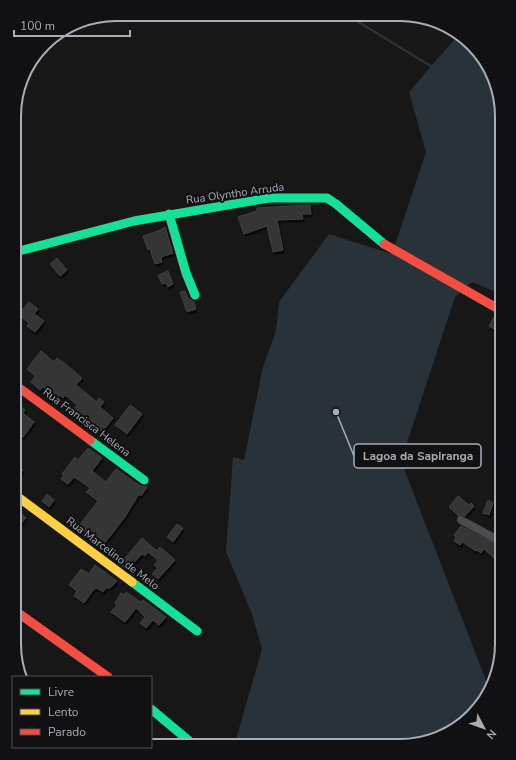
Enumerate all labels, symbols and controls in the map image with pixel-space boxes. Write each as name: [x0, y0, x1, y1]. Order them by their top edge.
scale bar: [14, 12, 130, 38]
text: 100 m: [20, 18, 55, 34]
street label: Rua Olyntho Arruda: [185, 179, 285, 208]
street label: Rua Francisca Helena: [40, 384, 134, 460]
callout: Lagoa da Sapiranga: [354, 444, 481, 468]
text: Lagoa da Sapiranga: [363, 448, 473, 464]
street label: Rua Marcelino de Melo: [63, 513, 162, 593]
legend: [12, 676, 152, 748]
text: Livre: [48, 684, 74, 700]
text: Lento: [48, 704, 79, 720]
north arrow: [464, 708, 504, 748]
text: Parado: [48, 724, 86, 740]
text: N: [483, 726, 500, 742]

